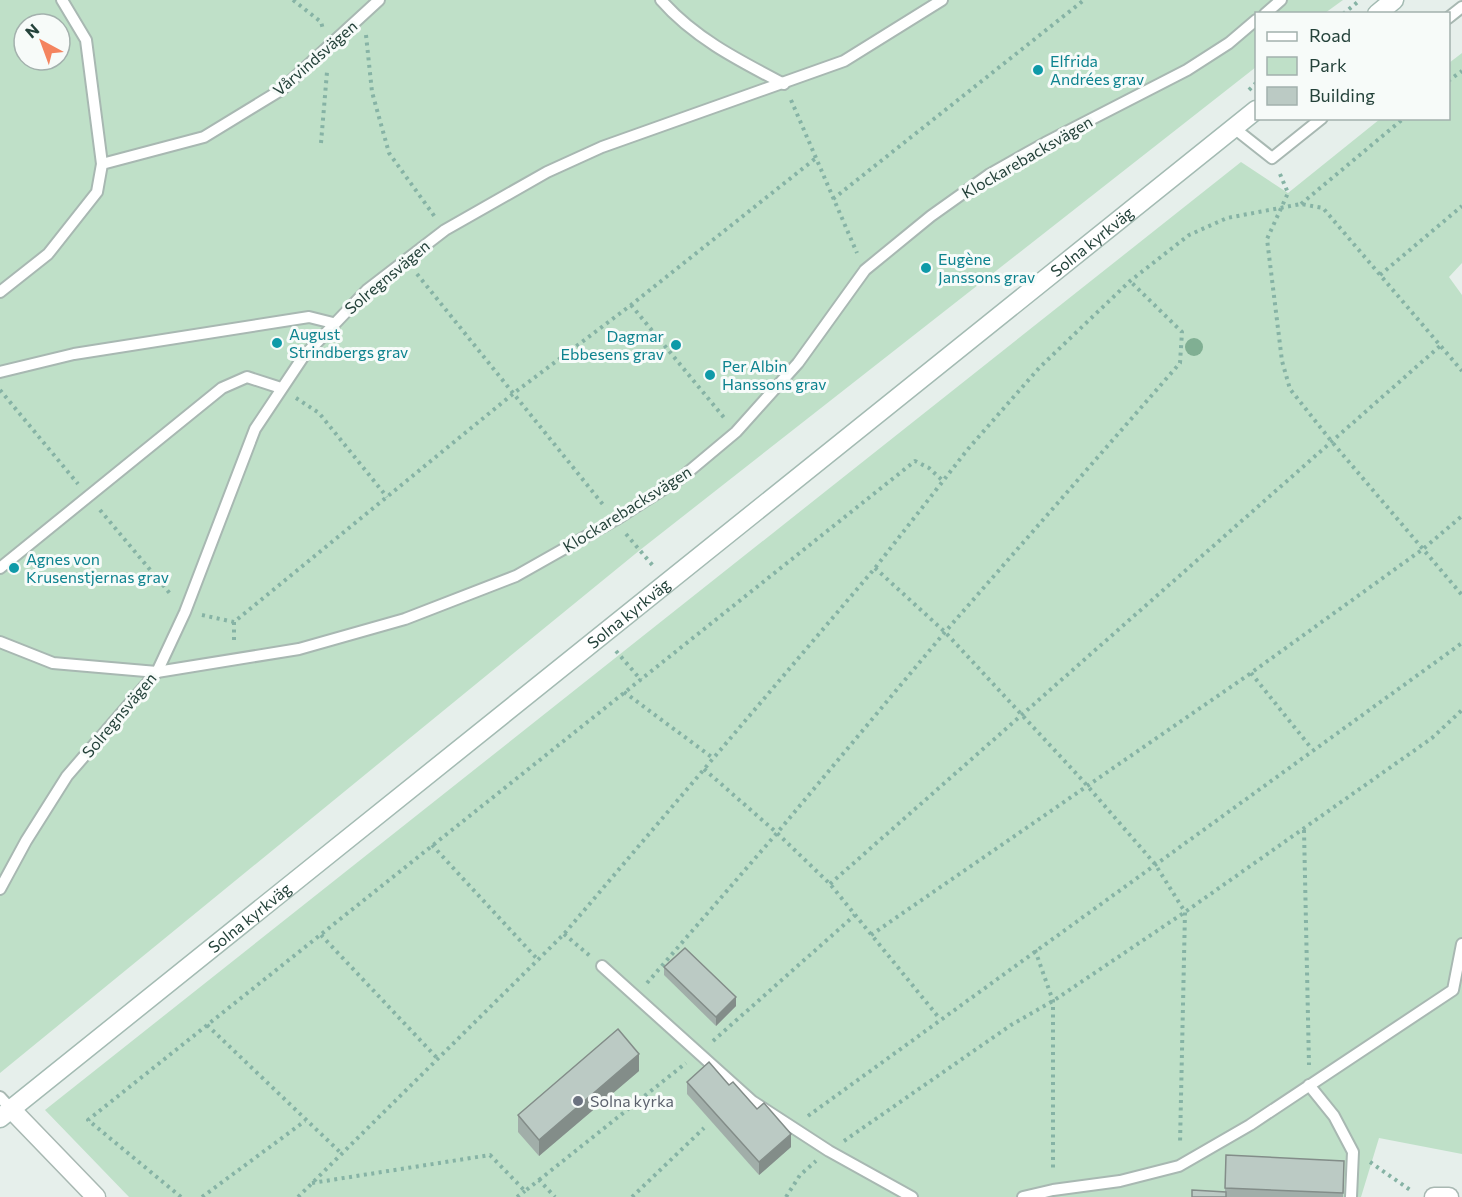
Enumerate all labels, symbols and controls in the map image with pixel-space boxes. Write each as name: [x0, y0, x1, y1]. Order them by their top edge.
north arrow: [12, 12, 72, 72]
legend: [1255, 12, 1450, 120]
street label: Vårvindsvägen: [269, 16, 361, 99]
text: N: [21, 19, 43, 41]
text: Road: [1309, 24, 1351, 46]
place label: Elfrida Andrées grav: [1050, 51, 1144, 88]
text: Park: [1309, 54, 1347, 76]
marker: Elfrida Andrées grav: [1031, 63, 1045, 77]
text: Building: [1309, 84, 1375, 106]
street label: Klockarebacksvägen: [958, 111, 1096, 202]
street label: Solna kyrkväg: [1046, 202, 1137, 280]
street label: Solregnsvägen: [340, 236, 433, 318]
place label: Eugène Janssons grav: [938, 249, 1035, 286]
marker: Eugène Janssons grav: [919, 261, 933, 275]
place label: August Strindbergs grav: [289, 324, 408, 361]
place label: Dagmar Ebbesens grav: [561, 326, 665, 363]
marker: August Strindbergs grav: [270, 336, 284, 350]
marker: Dagmar Ebbesens grav: [669, 338, 683, 352]
place label: Per Albin Hanssons grav: [722, 356, 826, 393]
marker: Per Albin Hanssons grav: [703, 368, 717, 382]
street label: Klockarebacksvägen: [559, 461, 694, 556]
place label: Agnes von Krusenstjernas grav: [26, 549, 169, 586]
marker: Agnes von Krusenstjernas grav: [7, 561, 21, 575]
street label: Solna kyrkväg: [583, 574, 674, 652]
street label: Solregnsvägen: [78, 668, 160, 761]
street label: Solna kyrkväg: [204, 878, 295, 956]
place label: Solna kyrka: [590, 1091, 674, 1110]
marker: Solna kyrka: [571, 1094, 585, 1108]

